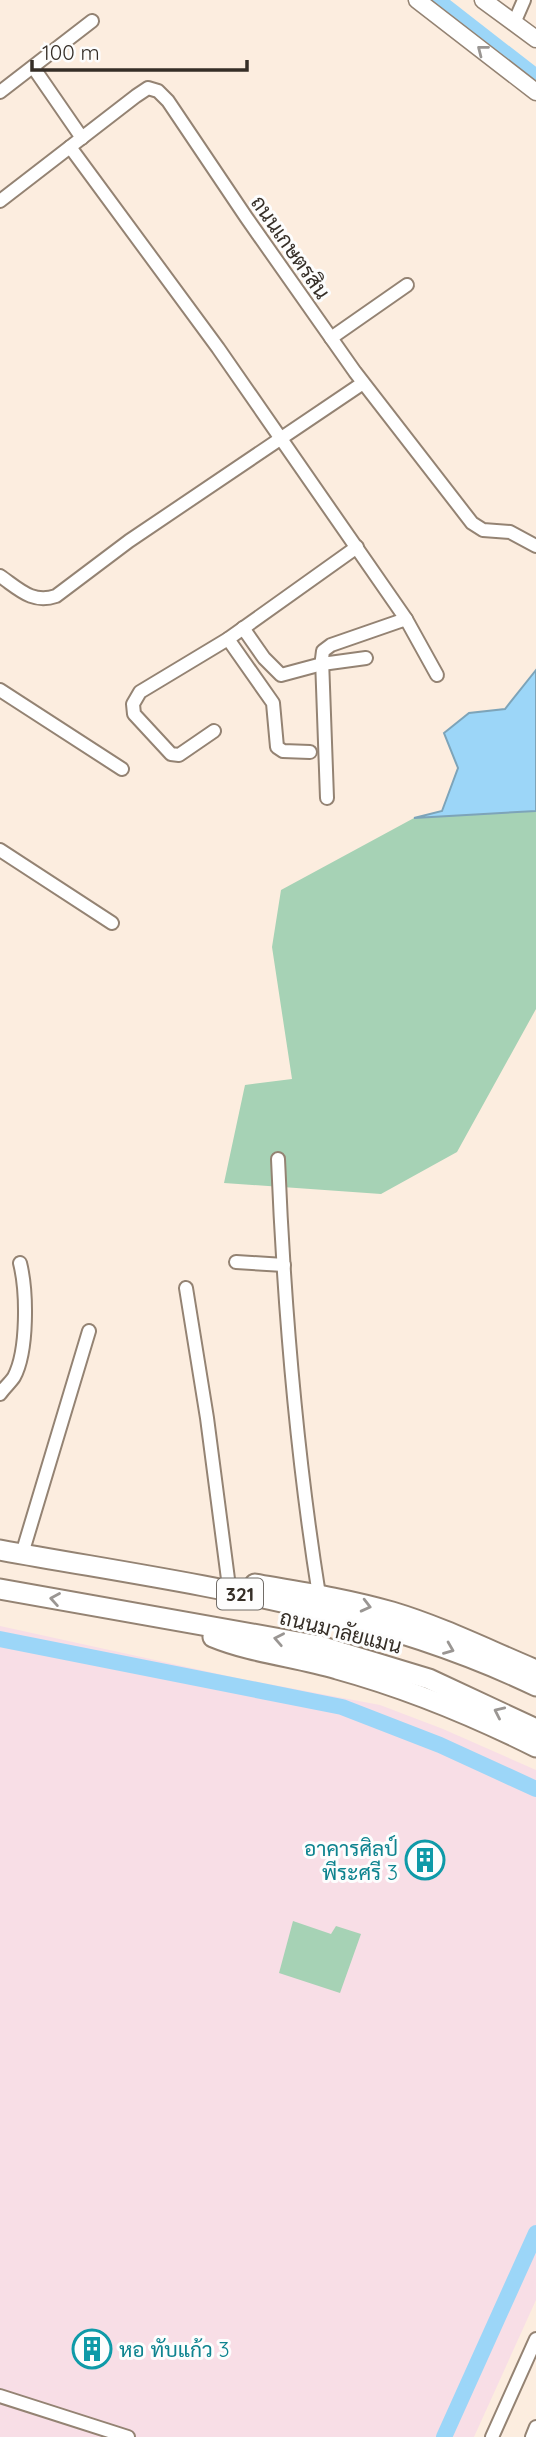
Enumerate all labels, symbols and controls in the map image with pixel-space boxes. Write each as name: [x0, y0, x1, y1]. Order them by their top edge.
scale bar: [32, 28, 247, 72]
text: 100 m: [42, 39, 100, 65]
one-way arrow: [477, 46, 490, 59]
street label: ถนนเกษตรสิน: [246, 190, 336, 304]
road number: 321: [217, 1578, 263, 1610]
one-way arrow: [49, 1592, 61, 1607]
one-way arrow: [360, 1598, 372, 1612]
street label: ถนนมาลัยแมน: [277, 1603, 405, 1659]
one-way arrow: [273, 1632, 285, 1647]
one-way arrow: [442, 1640, 454, 1654]
one-way arrow: [493, 1706, 506, 1720]
place label: อาคารศิลป์ พีระศรี 3: [304, 1834, 398, 1885]
building icon: อาคารศิลป์ พีระศรี 3: [404, 1839, 446, 1881]
building icon: หอ ทับแก้ว 3: [71, 2328, 113, 2370]
place label: หอ ทับแก้ว 3: [119, 2336, 230, 2362]

